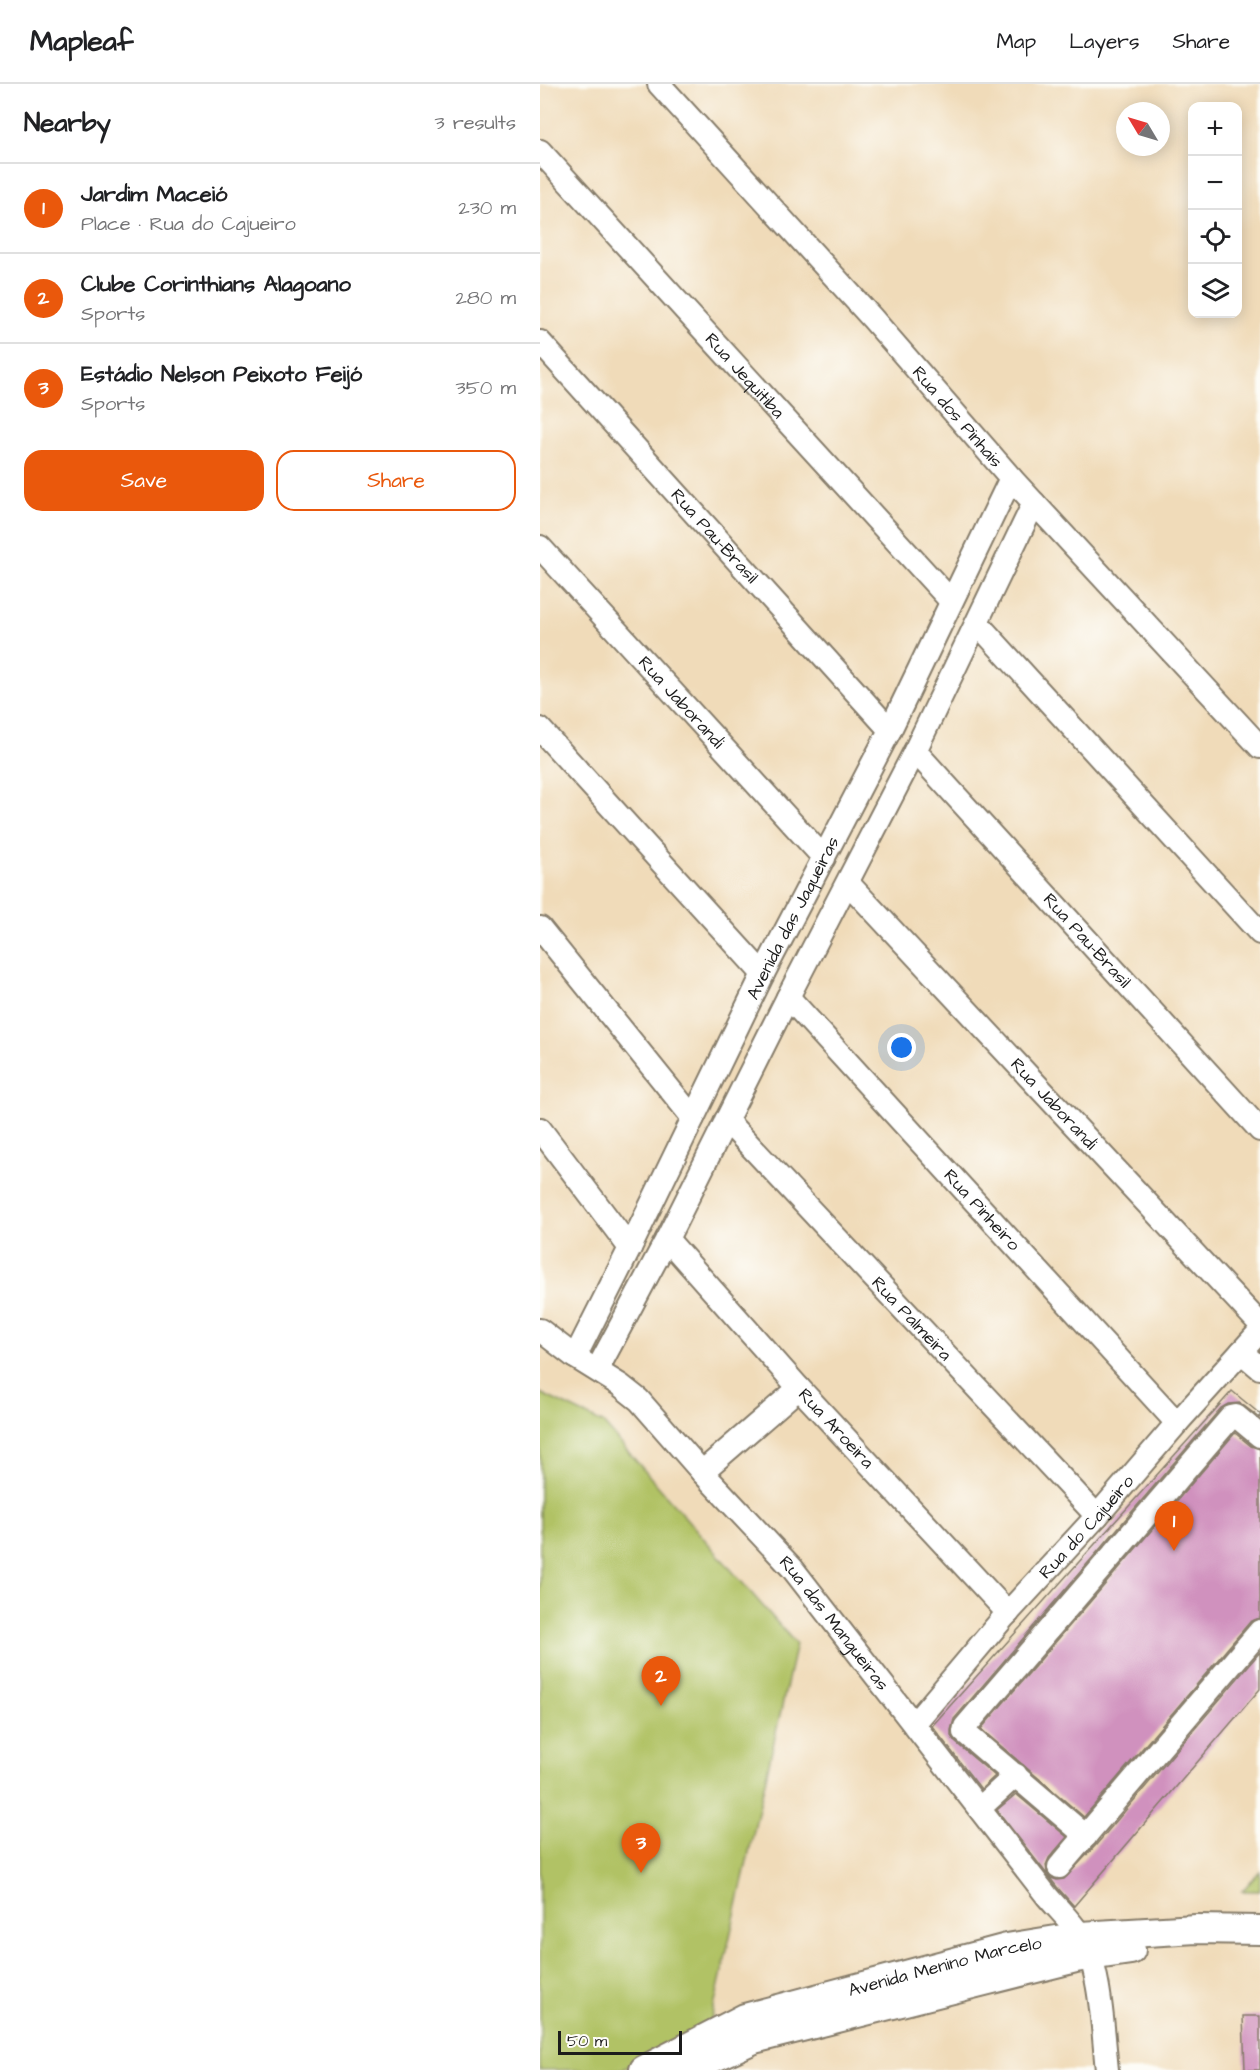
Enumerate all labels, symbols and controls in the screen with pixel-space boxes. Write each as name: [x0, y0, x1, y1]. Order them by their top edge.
text: Mapleaf: [30, 22, 133, 61]
text: Map: [996, 27, 1036, 56]
text: Layers: [1069, 27, 1139, 56]
text: Share: [1172, 27, 1230, 56]
north arrow: [1116, 102, 1170, 156]
map controls: [1188, 102, 1242, 318]
button: +: [1188, 102, 1242, 156]
text: Nearby: [24, 105, 111, 141]
text: 3 results: [434, 109, 516, 137]
button: −: [1188, 156, 1242, 210]
text: Jardim Maceió: [81, 179, 227, 210]
text: 1: [42, 194, 45, 222]
text: 230 m: [458, 194, 516, 222]
text: Place · Rua do Cajueiro: [81, 210, 296, 238]
button: locate: [1188, 210, 1242, 264]
button: layers: [1188, 264, 1242, 318]
text: Clube Corinthians Alagoano: [81, 269, 351, 300]
text: 2: [38, 284, 49, 312]
text: 280 m: [455, 284, 516, 312]
text: Sports: [81, 300, 145, 328]
street label: Rua Jequitiba: [699, 327, 790, 424]
text: Estádio Nelson Peixoto Feijó: [81, 359, 362, 390]
street label: Rua dos Pinhais: [906, 361, 1008, 473]
text: 3: [38, 374, 49, 402]
text: 350 m: [455, 374, 516, 402]
text: Sports: [81, 390, 145, 418]
button: Save: [24, 450, 264, 511]
button: Share: [276, 450, 516, 511]
street label: Rua Pau-Brasil: [665, 483, 764, 589]
street label: Rua Jaborandi: [632, 651, 730, 754]
street label: Avenida das Jaqueiras: [740, 832, 845, 1004]
street label: Rua Pau-Brasil: [1037, 888, 1137, 994]
your location: [887, 1033, 916, 1062]
street label: Rua Jaborandi: [1005, 1053, 1103, 1156]
street label: Rua Pinheiro: [938, 1164, 1026, 1256]
street label: Rua Palmeira: [866, 1271, 957, 1367]
street label: Rua Aroeira: [792, 1383, 880, 1474]
street label: Rua do Cajueiro: [1033, 1470, 1140, 1584]
pin: 1: [1154, 1502, 1194, 1551]
street label: Rua das Mangueiras: [773, 1550, 895, 1696]
pin: 2: [642, 1656, 680, 1706]
pin: 3: [622, 1824, 660, 1873]
street label: Avenida Menino Marcelo: [845, 1931, 1043, 2003]
scale bar: [558, 2028, 682, 2056]
text: 50 m: [567, 2030, 607, 2052]

